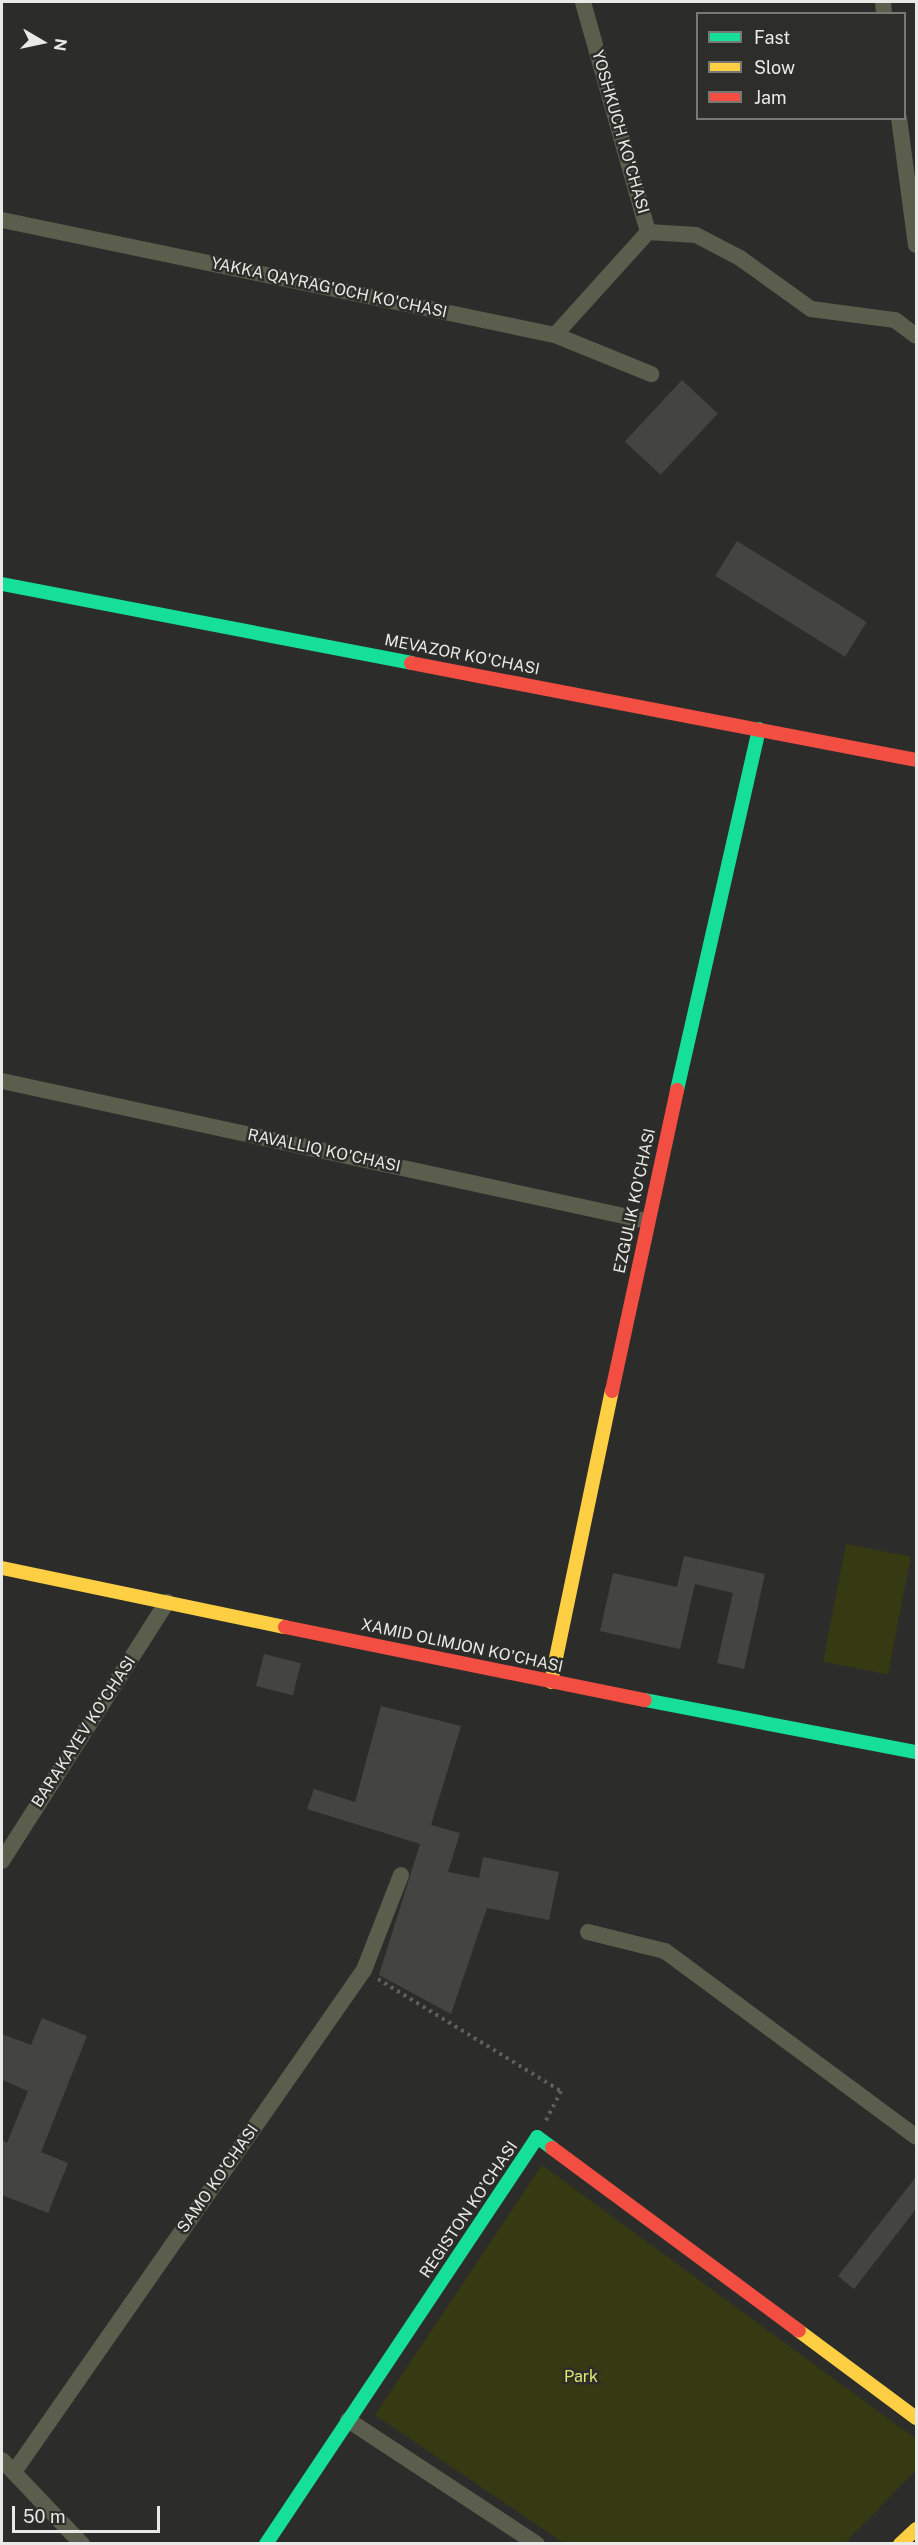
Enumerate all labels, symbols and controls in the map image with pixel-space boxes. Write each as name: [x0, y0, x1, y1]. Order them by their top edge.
north arrow: [12, 12, 72, 72]
legend: [696, 12, 906, 120]
text: Fast: [754, 27, 790, 48]
text: N: [50, 37, 71, 53]
street label: YOSHKUCH KO'CHASI: [587, 48, 653, 216]
text: Slow: [754, 57, 795, 78]
text: Jam: [754, 87, 787, 108]
street label: YAKKA QAYRAG'OCH KO'CHASI: [209, 254, 449, 322]
street label: MEVAZOR KO'CHASI: [383, 631, 541, 679]
street label: RAVALLIQ KO'CHASI: [246, 1125, 402, 1177]
street label: EZGULIK KO'CHASI: [610, 1127, 660, 1275]
street label: XAMID OLIMJON KO'CHASI: [359, 1615, 565, 1677]
street label: BARAKAYEV KO'CHASI: [28, 1653, 140, 1811]
street label: SAMO KO'CHASI: [173, 2121, 263, 2237]
street label: REGISTON KO'CHASI: [416, 2138, 522, 2282]
park label: Park: [564, 2367, 598, 2387]
scale bar: [15, 2494, 164, 2532]
text: 50 m: [23, 2506, 66, 2527]

